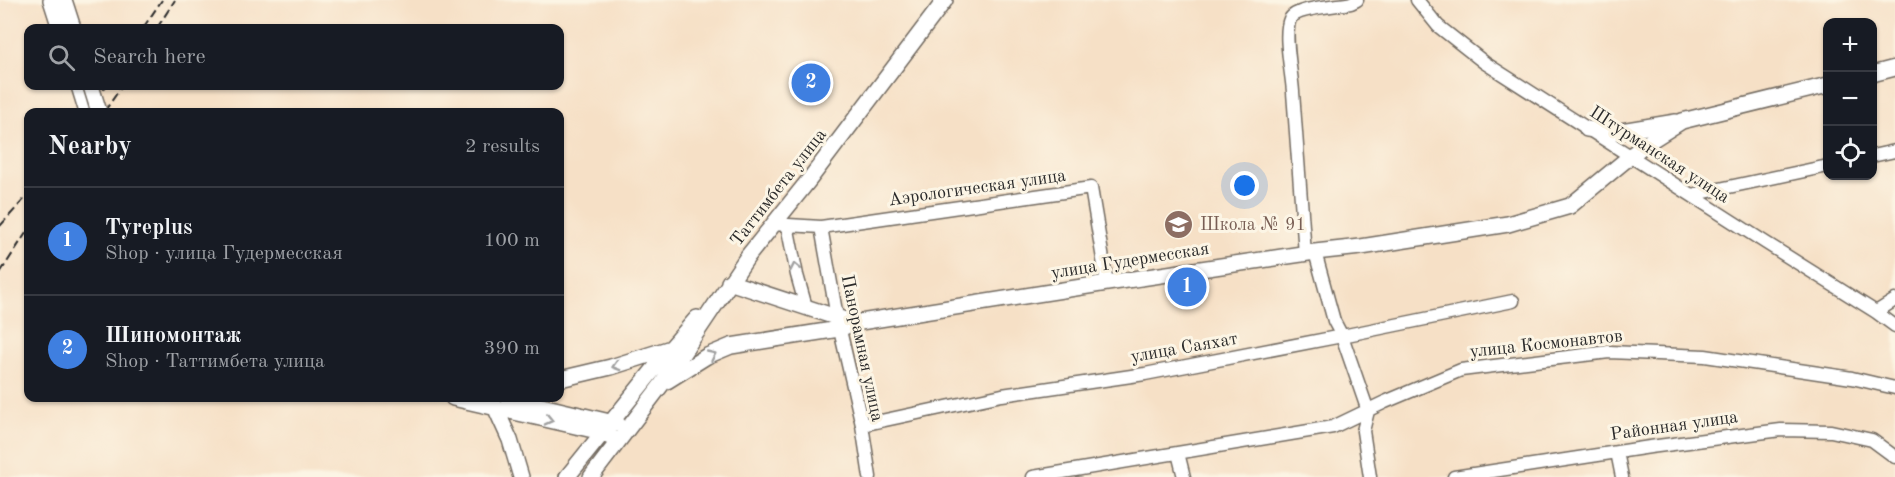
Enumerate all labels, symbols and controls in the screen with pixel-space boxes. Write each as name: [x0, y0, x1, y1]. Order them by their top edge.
map controls: [1823, 18, 1877, 180]
button: +: [1823, 18, 1877, 72]
search box: [24, 24, 564, 90]
icon: search: [45, 41, 78, 74]
text: Search here: [93, 46, 206, 68]
pin: 2: [792, 60, 830, 106]
button: −: [1823, 72, 1877, 126]
street label: Штурманская улица: [1586, 103, 1733, 207]
street label: Таттимбета улица: [728, 125, 830, 250]
button: locate: [1823, 126, 1877, 180]
text: Nearby: [48, 134, 132, 160]
text: 2 results: [465, 137, 540, 157]
street label: Аэрологическая улица: [887, 167, 1067, 209]
your location: [1230, 171, 1259, 200]
school or university icon: Школа № 91: [1163, 208, 1195, 240]
place label: Школа № 91: [1200, 216, 1306, 234]
text: Tyreplus: [105, 217, 193, 239]
text: 1: [62, 231, 73, 251]
text: 100 m: [484, 231, 540, 251]
street label: улица Гудермесская: [1050, 240, 1210, 282]
text: Shop · улица Гудермесская: [105, 244, 343, 264]
one-way arrow: [789, 262, 802, 272]
pin: 1: [1168, 264, 1206, 310]
street label: Панорамная улица: [838, 273, 886, 423]
text: Шиномонтаж: [105, 325, 241, 347]
street label: улица Космонавтов: [1469, 327, 1623, 361]
street label: улица Саяхат: [1129, 330, 1239, 366]
text: 2: [62, 339, 73, 359]
text: 390 m: [484, 339, 540, 359]
one-way arrow: [706, 350, 717, 362]
text: Shop · Таттимбета улица: [105, 352, 325, 372]
one-way arrow: [611, 359, 622, 371]
street label: Районная улица: [1609, 408, 1739, 444]
one-way arrow: [543, 412, 553, 425]

